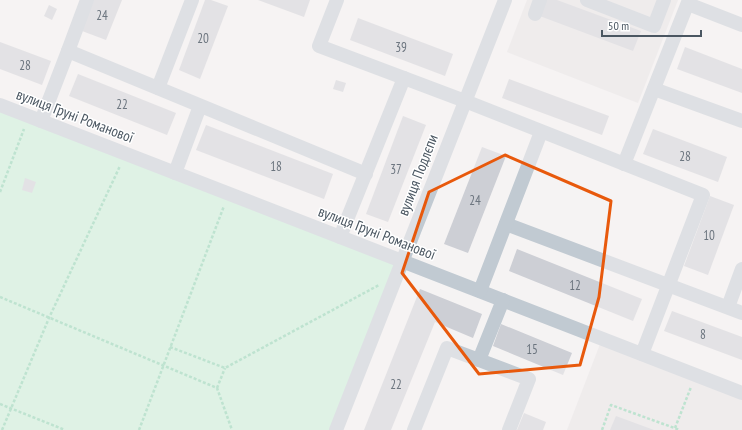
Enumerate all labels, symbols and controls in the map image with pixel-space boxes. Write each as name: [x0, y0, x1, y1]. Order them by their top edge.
house number: 24: [96, 7, 108, 24]
scale bar: [602, 12, 701, 38]
text: 50 m: [608, 18, 629, 33]
house number: 20: [197, 30, 209, 47]
house number: 39: [395, 39, 407, 56]
house number: 28: [19, 57, 31, 74]
street label: вулиця Груні Романової: [14, 84, 137, 147]
house number: 22: [116, 96, 128, 113]
street label: вулиця Подлєпи: [393, 131, 442, 218]
house number: 28: [679, 148, 691, 165]
house number: 18: [270, 158, 282, 175]
house number: 37: [390, 161, 402, 178]
house number: 24: [469, 192, 481, 209]
street label: вулиця Груні Романової: [316, 201, 439, 264]
house number: 10: [703, 227, 715, 244]
house number: 12: [569, 277, 581, 294]
house number: 8: [700, 326, 706, 343]
house number: 15: [526, 341, 538, 358]
house number: 22: [390, 376, 402, 393]

